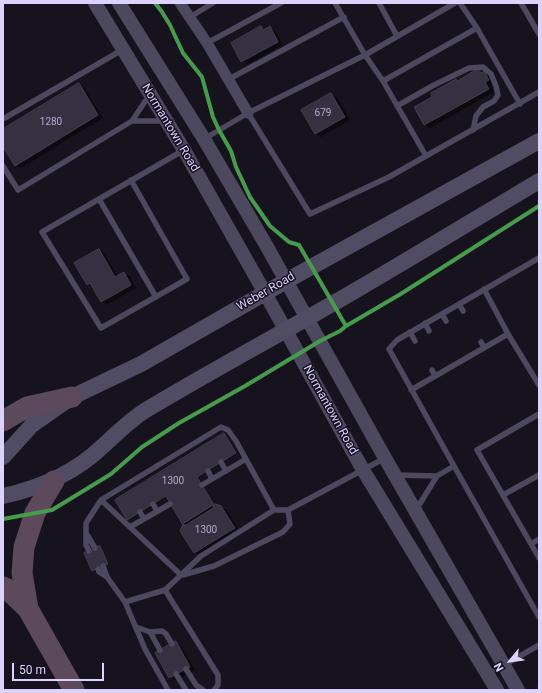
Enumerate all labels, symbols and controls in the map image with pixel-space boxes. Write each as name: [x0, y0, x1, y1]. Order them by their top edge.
street label: Normantown Road: [138, 81, 202, 175]
house number: 679: [315, 107, 331, 119]
house number: 1280: [40, 116, 62, 128]
street label: Weber Road: [234, 270, 298, 314]
street label: Normantown Road: [299, 363, 361, 457]
house number: 1300: [162, 475, 184, 487]
house number: 1300: [195, 524, 217, 536]
north arrow: [490, 641, 530, 681]
scale bar: [14, 655, 106, 681]
text: N: [492, 661, 507, 674]
text: 50 m: [19, 663, 46, 677]

